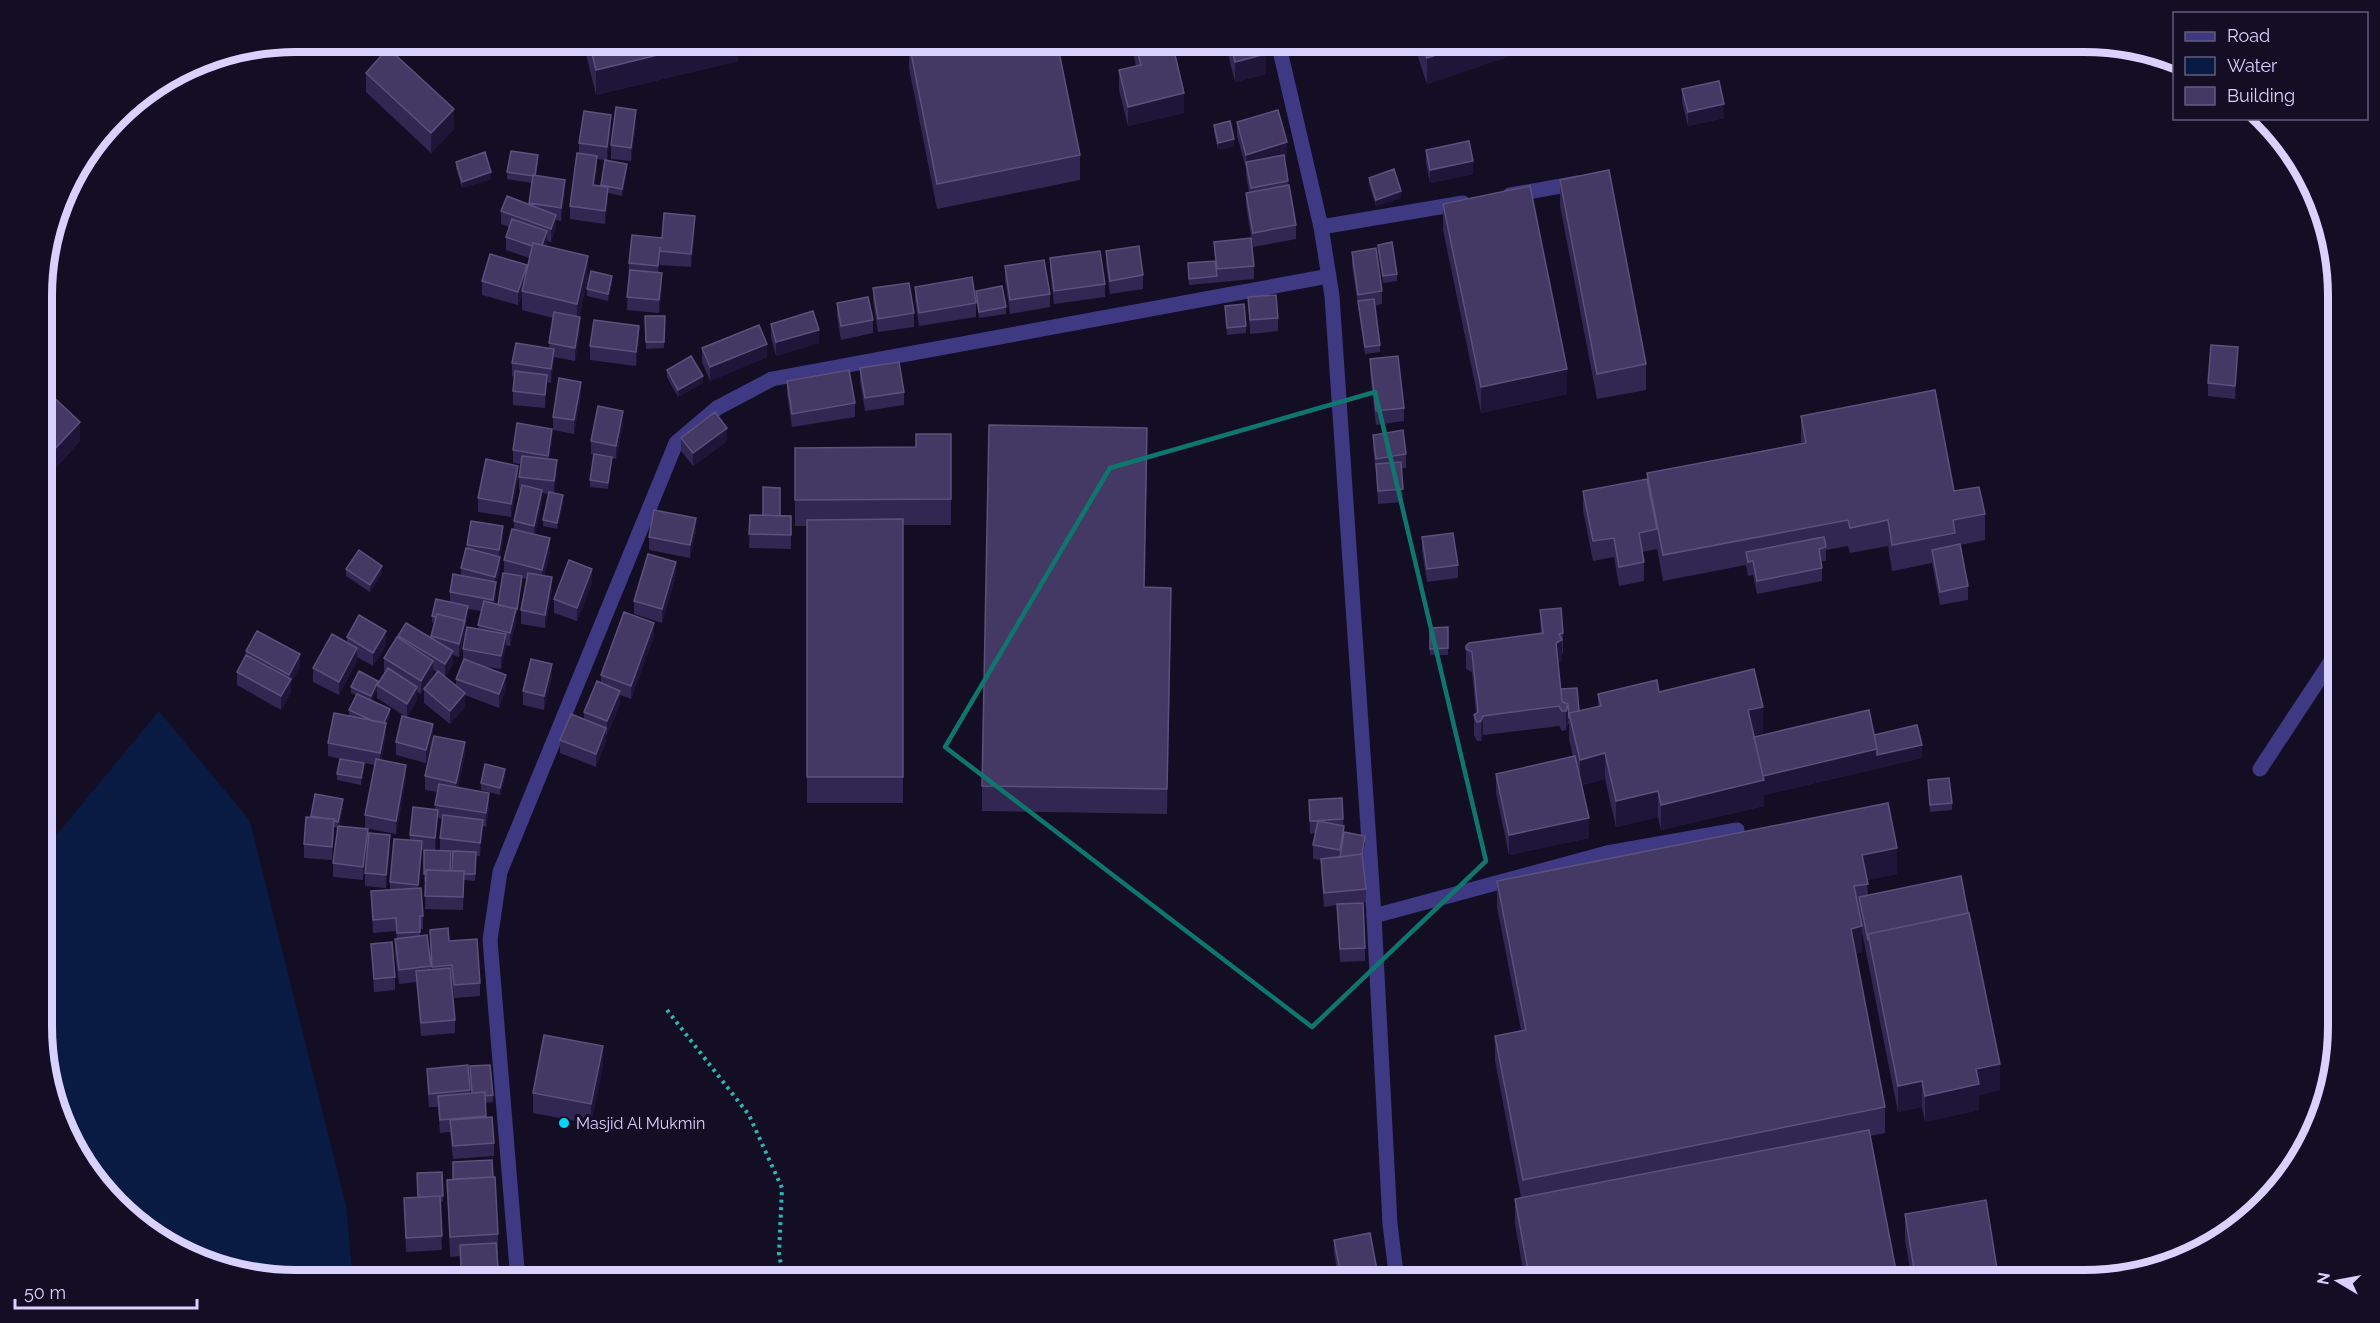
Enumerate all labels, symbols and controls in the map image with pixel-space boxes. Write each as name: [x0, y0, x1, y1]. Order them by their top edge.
legend: [2173, 12, 2368, 120]
text: Road: [2227, 25, 2270, 46]
text: Water: [2227, 55, 2278, 76]
text: Building: [2227, 85, 2295, 106]
place label: Masjid Al Mukmin: [576, 1114, 705, 1133]
marker: Masjid Al Mukmin: [557, 1116, 571, 1130]
north arrow: [2308, 1251, 2368, 1311]
text: N: [2313, 1271, 2334, 1286]
scale bar: [15, 1272, 196, 1310]
text: 50 m: [24, 1282, 66, 1303]

